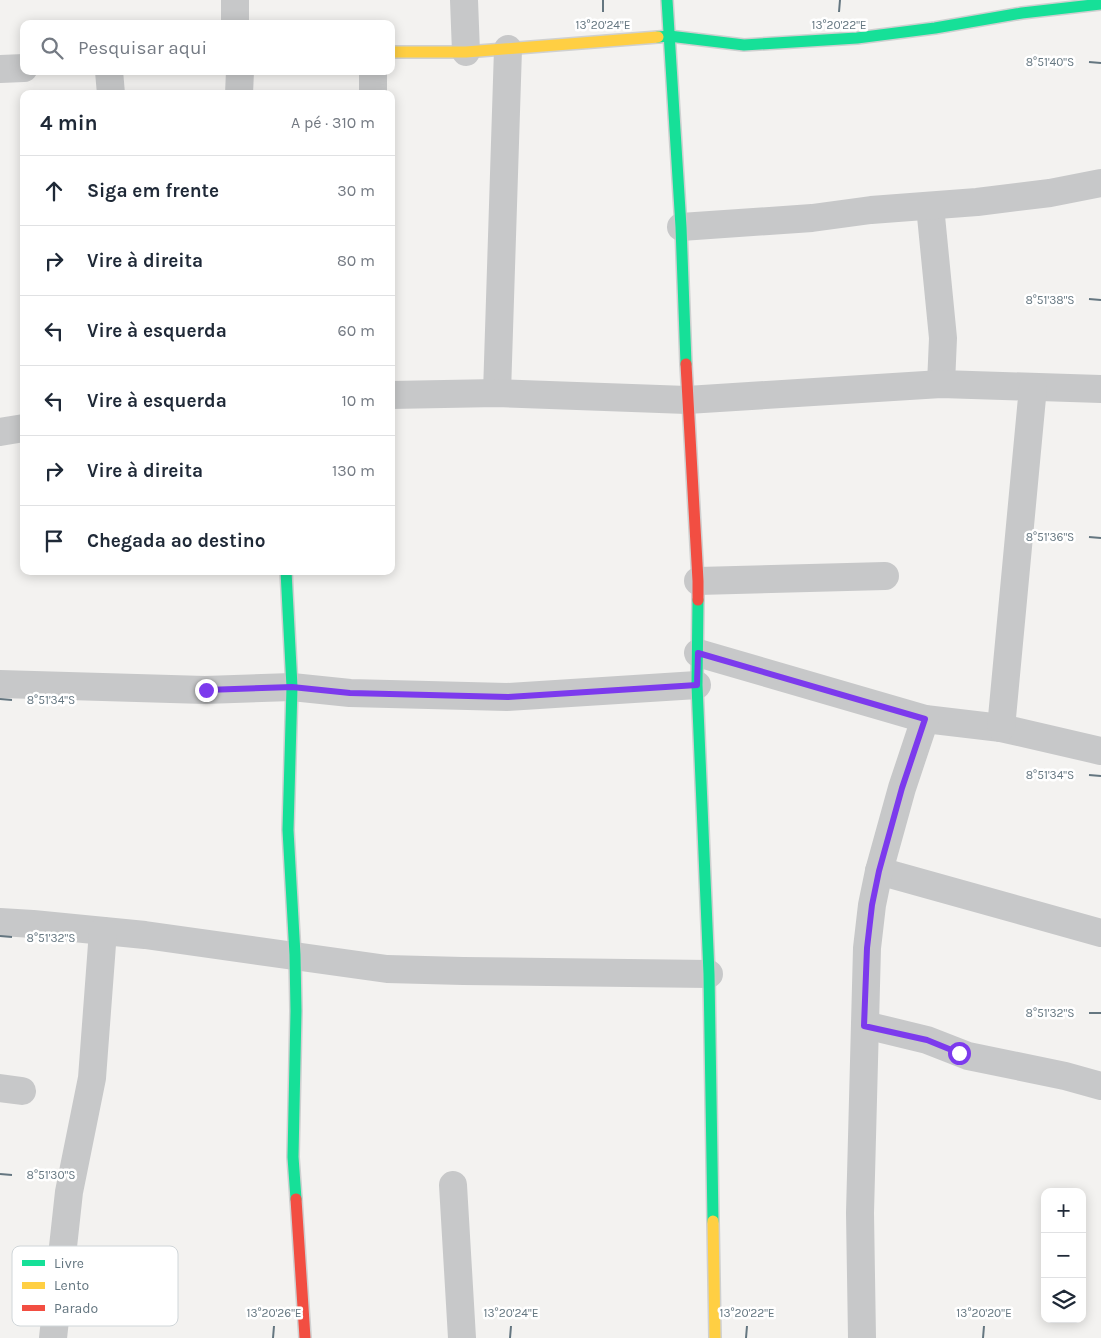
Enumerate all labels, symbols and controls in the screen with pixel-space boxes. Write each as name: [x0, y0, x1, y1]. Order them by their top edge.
text: 13°20'24"E: [576, 18, 630, 32]
text: 13°20'22"E: [811, 18, 867, 32]
search box: [20, 20, 395, 75]
icon: search: [38, 34, 66, 62]
text: Pesquisar aqui: [78, 37, 207, 59]
text: 8°51'40"S: [1026, 55, 1074, 69]
text: 4 min: [40, 111, 98, 135]
text: A pé · 310 m: [291, 113, 375, 132]
icon: ahead: [40, 177, 68, 205]
text: Siga em frente: [87, 180, 219, 202]
text: 30 m: [337, 181, 375, 200]
icon: right: [40, 247, 68, 275]
text: Vire à direita: [87, 250, 203, 272]
text: 80 m: [337, 251, 375, 270]
text: 8°51'38"S: [1025, 293, 1075, 307]
icon: left: [40, 317, 68, 345]
text: Vire à esquerda: [87, 320, 227, 342]
text: 60 m: [338, 321, 375, 340]
icon: left: [40, 387, 68, 415]
text: Vire à esquerda: [87, 390, 227, 412]
text: 10 m: [341, 391, 375, 410]
icon: right: [40, 457, 68, 485]
text: Vire à direita: [87, 460, 203, 482]
text: 130 m: [332, 461, 375, 480]
icon: arrive: [40, 527, 68, 555]
text: Chegada ao destino: [87, 530, 265, 552]
text: 8°51'36"S: [1026, 530, 1074, 544]
route end: [195, 679, 218, 702]
text: 8°51'34"S: [27, 693, 75, 707]
text: 8°51'34"S: [1026, 768, 1074, 782]
text: 8°51'32"S: [27, 931, 75, 945]
text: 8°51'32"S: [1026, 1006, 1074, 1020]
route start: [948, 1042, 971, 1065]
text: 8°51'30"S: [27, 1168, 75, 1182]
map controls: [1041, 1188, 1086, 1323]
button: +: [1041, 1188, 1086, 1233]
button: −: [1041, 1233, 1086, 1278]
legend: [12, 1246, 178, 1326]
text: Livre: [54, 1255, 84, 1272]
text: Lento: [54, 1277, 89, 1294]
button: layers: [1041, 1278, 1086, 1323]
text: Parado: [54, 1300, 98, 1317]
text: 13°20'26"E: [246, 1306, 302, 1320]
text: 13°20'24"E: [484, 1306, 538, 1320]
text: 13°20'22"E: [719, 1306, 775, 1320]
text: 13°20'20"E: [956, 1306, 1012, 1320]

